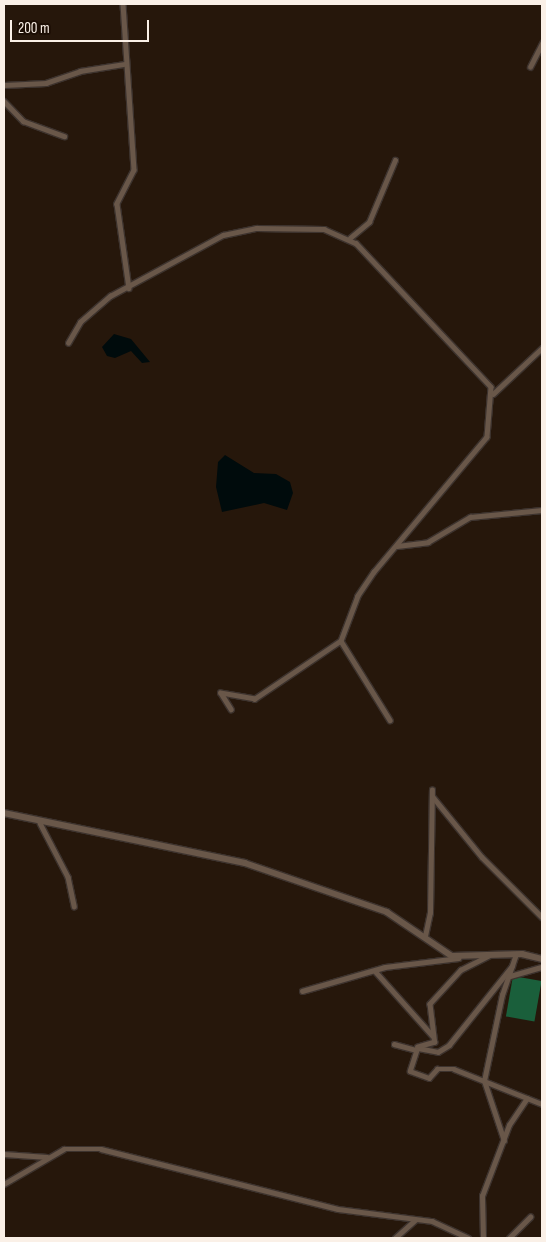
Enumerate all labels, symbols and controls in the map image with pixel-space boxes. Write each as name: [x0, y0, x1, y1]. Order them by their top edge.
scale bar: [12, 10, 151, 42]
text: 200 m: [18, 19, 50, 38]

